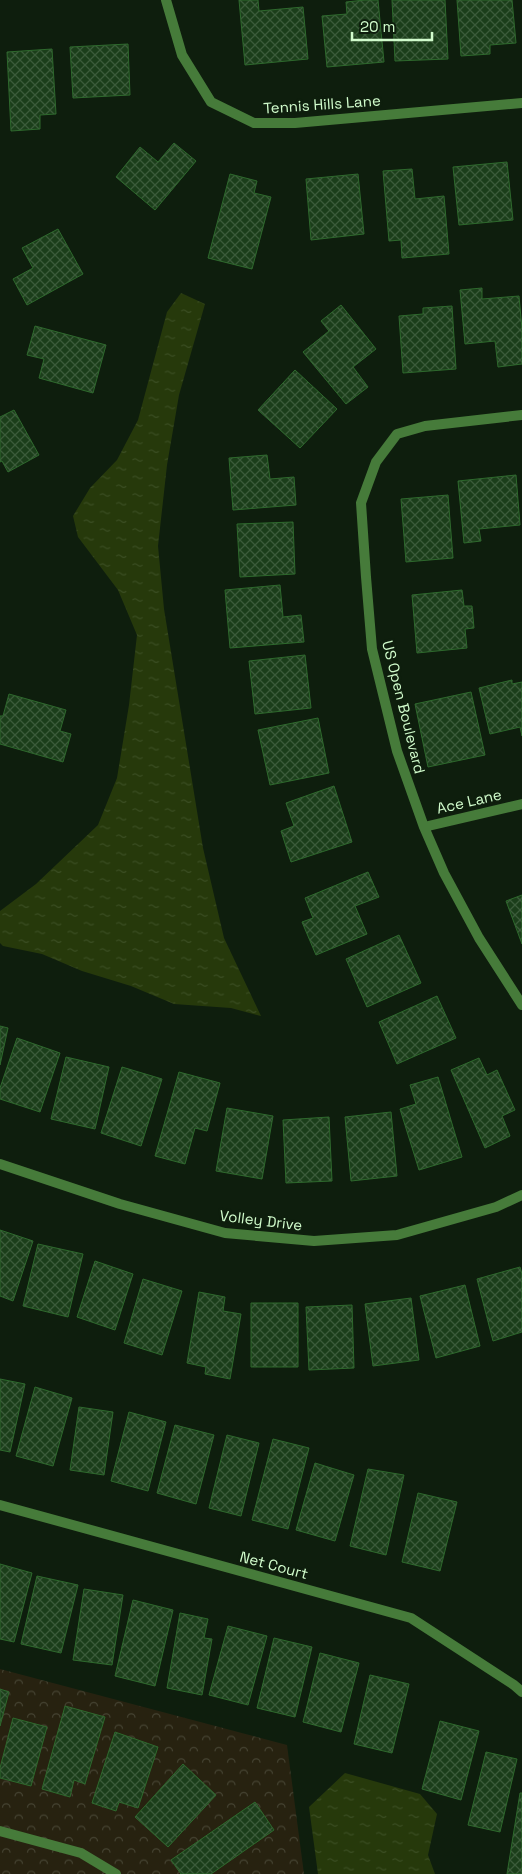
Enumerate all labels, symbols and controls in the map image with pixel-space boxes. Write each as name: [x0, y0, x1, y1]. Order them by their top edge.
scale bar: [352, 10, 432, 42]
text: 20 m: [360, 17, 395, 36]
street label: Tennis Hills Lane: [263, 90, 381, 118]
street label: US Open Boulevard: [378, 638, 430, 776]
street label: Ace Lane: [435, 784, 503, 818]
street label: Volley Drive: [219, 1206, 304, 1235]
street label: Net Court: [238, 1547, 310, 1583]

